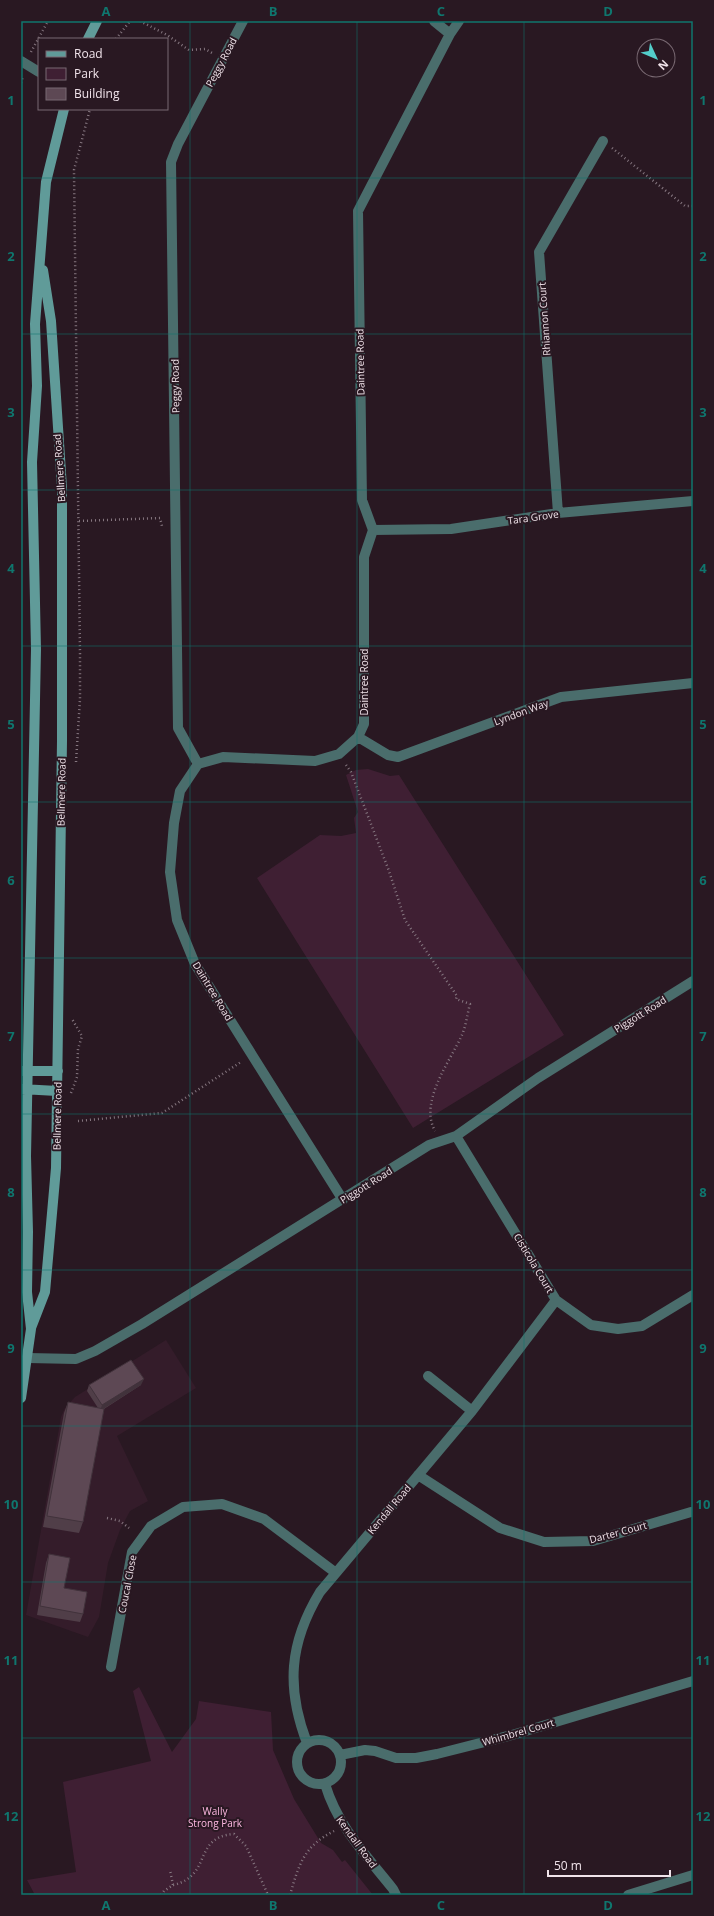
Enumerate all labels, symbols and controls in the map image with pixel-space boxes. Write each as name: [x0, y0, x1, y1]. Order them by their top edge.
text: A: [102, 2, 111, 20]
text: B: [269, 2, 278, 20]
text: C: [437, 2, 445, 20]
text: D: [603, 2, 613, 20]
street label: Peggy Road: [202, 35, 240, 89]
legend: [38, 38, 168, 110]
north arrow: [636, 38, 676, 78]
text: Road: [74, 45, 103, 62]
text: N: [655, 57, 672, 74]
text: Park: [74, 65, 100, 82]
text: Building: [74, 85, 120, 102]
text: 1: [7, 91, 15, 109]
text: 1: [699, 91, 707, 109]
text: 2: [7, 247, 15, 265]
text: 2: [699, 247, 707, 265]
street label: Rhiannon Court: [534, 281, 554, 356]
street label: Daintree Road: [352, 328, 368, 396]
street label: Peggy Road: [168, 359, 182, 413]
text: 3: [7, 403, 15, 421]
text: 3: [699, 403, 707, 421]
street label: Bellmere Road: [50, 434, 68, 502]
street label: Tara Grove: [507, 506, 560, 528]
text: 4: [7, 559, 15, 577]
text: 4: [699, 559, 707, 577]
street label: Daintree Road: [357, 649, 371, 715]
street label: Lyndon Way: [492, 695, 551, 728]
text: 5: [7, 715, 15, 733]
text: 5: [699, 715, 707, 733]
street label: Bellmere Road: [53, 758, 69, 826]
text: 6: [7, 871, 15, 889]
text: 6: [699, 871, 707, 889]
street label: Daintree Road: [190, 959, 236, 1023]
street label: Piggott Road: [611, 992, 669, 1036]
text: 7: [7, 1027, 15, 1045]
text: 7: [699, 1027, 707, 1045]
street label: Bellmere Road: [49, 1082, 65, 1150]
street label: Piggott Road: [337, 1163, 395, 1207]
text: 8: [7, 1183, 15, 1201]
text: 8: [699, 1183, 707, 1201]
street label: Cisticola Court: [511, 1231, 558, 1296]
text: 9: [7, 1339, 15, 1357]
text: 9: [699, 1339, 707, 1357]
street label: Kendall Road: [364, 1481, 414, 1537]
text: 10: [4, 1495, 18, 1513]
text: 10: [696, 1495, 710, 1513]
street label: Darter Court: [588, 1518, 649, 1546]
street label: Coucal Close: [114, 1553, 140, 1614]
text: 11: [4, 1651, 18, 1669]
text: 11: [696, 1651, 710, 1669]
street label: Whimbrel Court: [480, 1715, 556, 1749]
park label: Wally Strong Park: [188, 1804, 243, 1830]
text: 12: [4, 1807, 19, 1825]
text: 12: [696, 1807, 711, 1825]
street label: Kendall Road: [333, 1813, 381, 1871]
scale bar: [548, 1852, 670, 1878]
text: 50 m: [554, 1857, 582, 1874]
text: A: [102, 1896, 111, 1914]
text: B: [269, 1896, 278, 1914]
text: C: [437, 1896, 445, 1914]
text: D: [603, 1896, 613, 1914]

